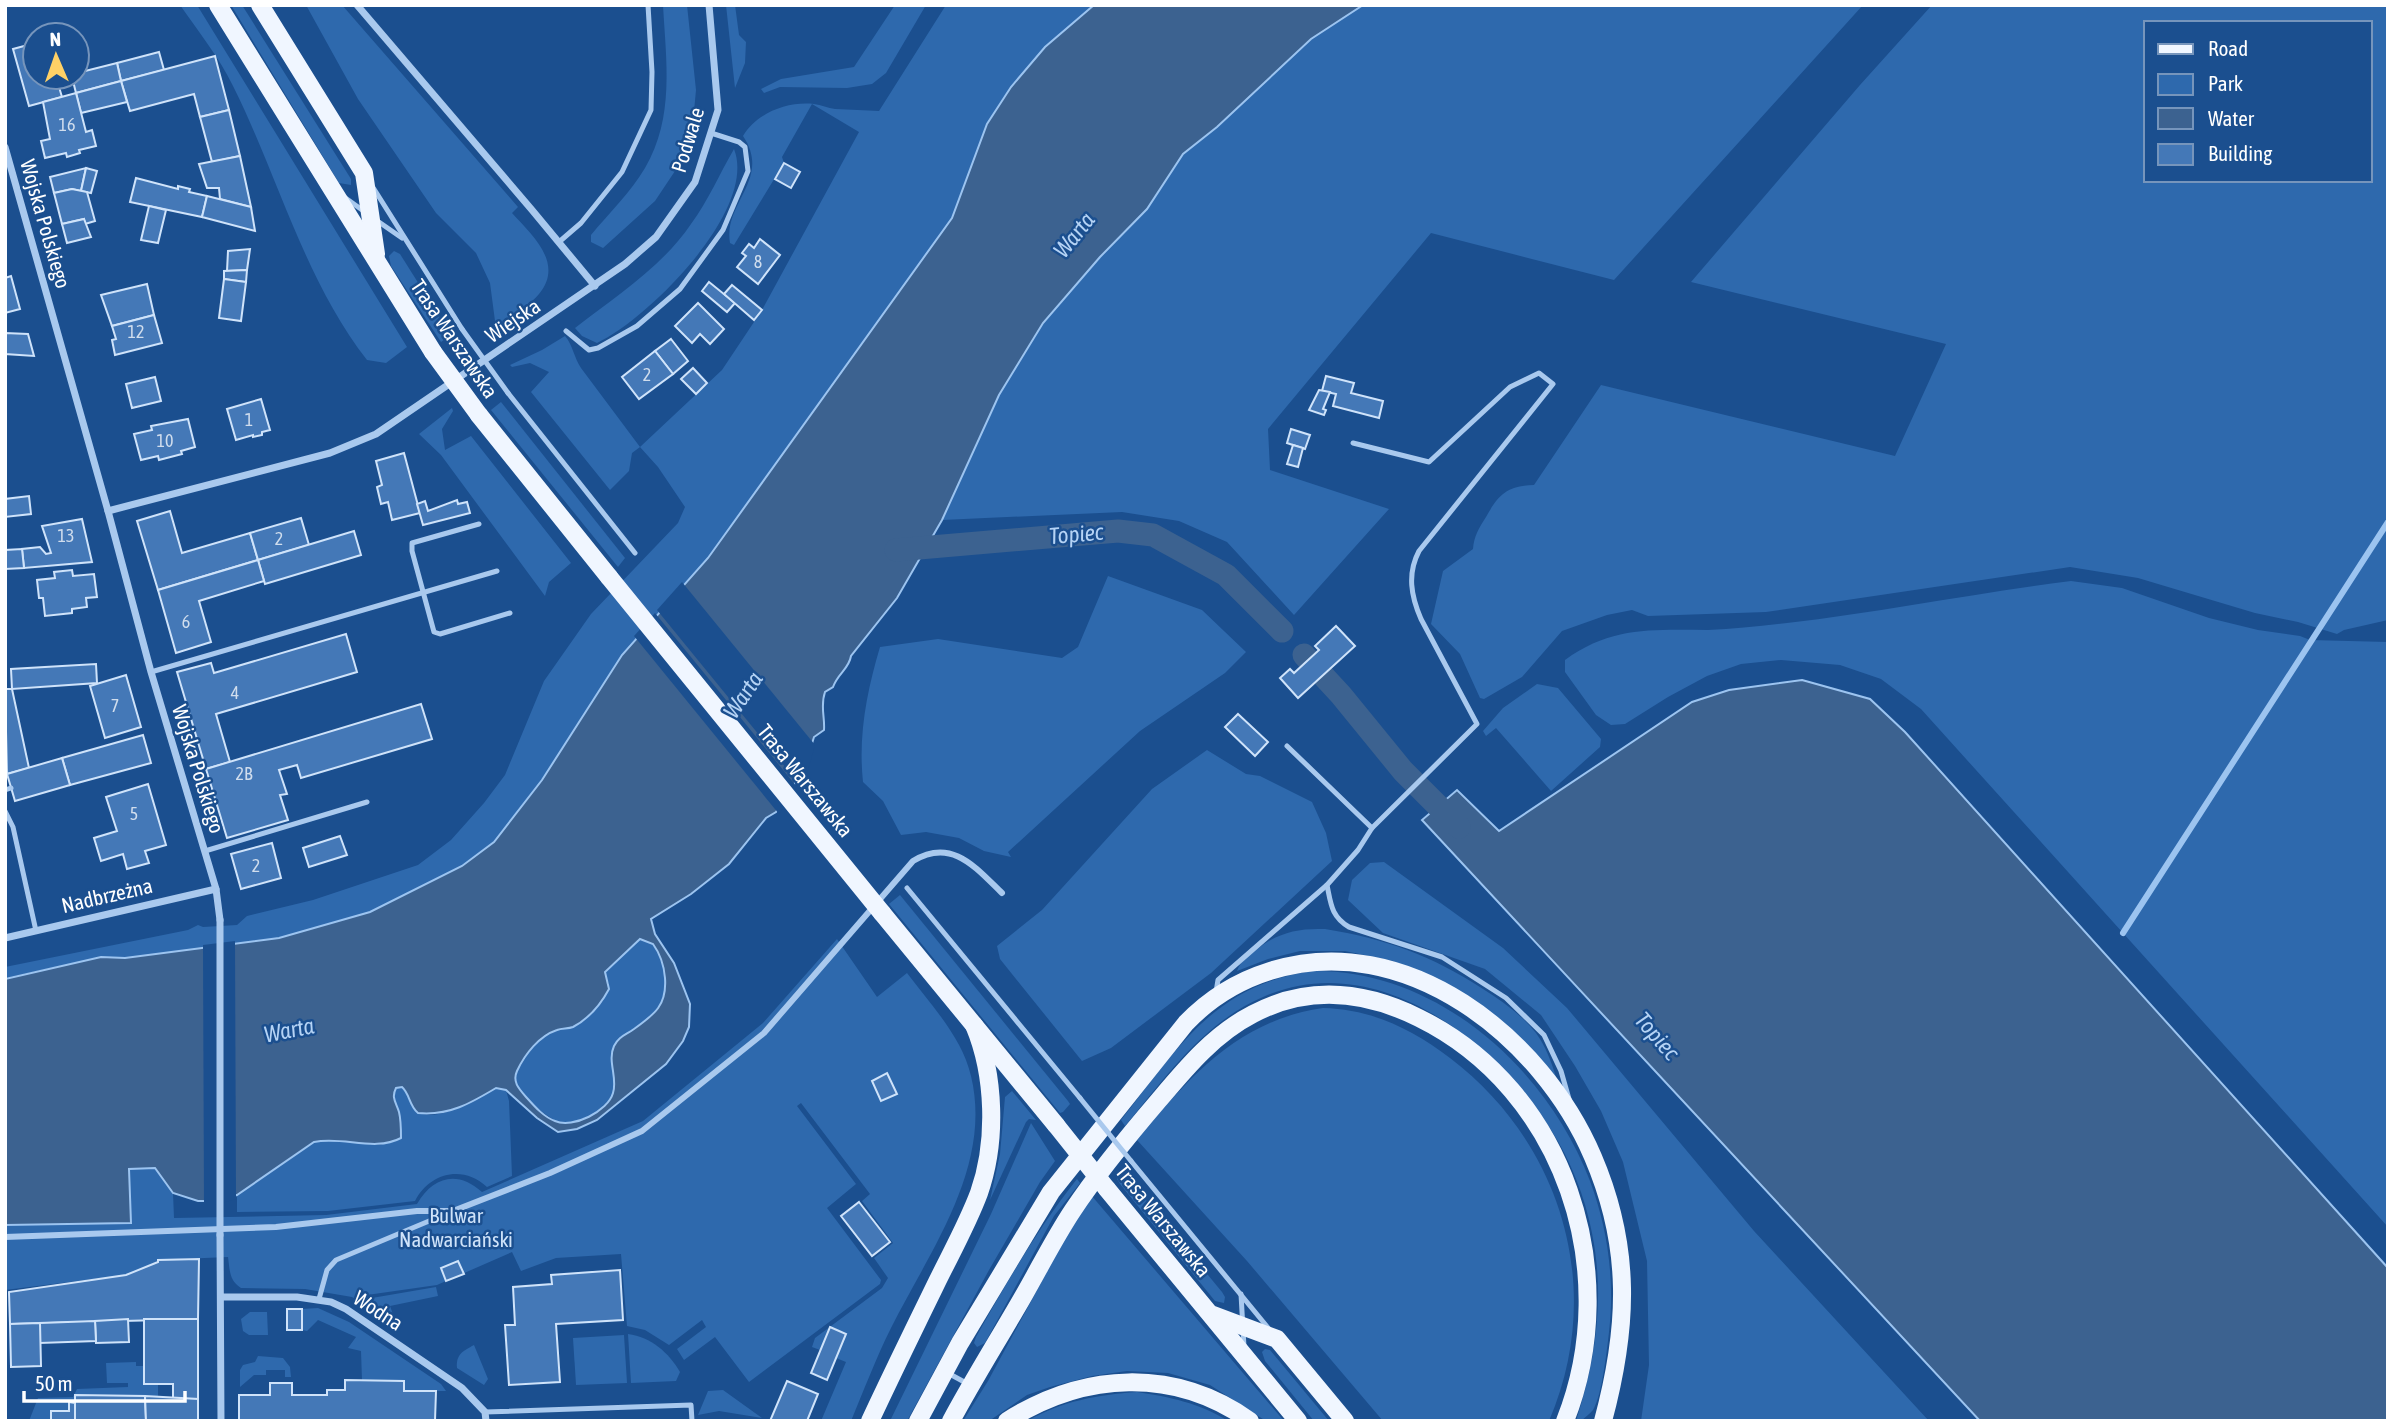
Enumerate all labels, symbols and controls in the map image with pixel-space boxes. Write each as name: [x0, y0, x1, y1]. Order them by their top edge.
north arrow: [21, 21, 91, 91]
legend: [2144, 21, 2372, 182]
text: N: [49, 28, 61, 50]
text: Road: [2208, 36, 2248, 60]
text: Park: [2208, 71, 2243, 95]
street label: Podwale: [666, 104, 708, 175]
text: Water: [2208, 106, 2255, 130]
house number: 16: [59, 114, 75, 135]
text: Building: [2208, 141, 2272, 165]
street label: Wojska Polskiego: [16, 157, 76, 291]
water label: Warta: [1048, 207, 1100, 263]
house number: 8: [754, 251, 762, 272]
street label: Trasa Warszawska: [406, 275, 503, 402]
street label: Wiejska: [481, 293, 544, 347]
house number: 12: [128, 321, 144, 342]
house number: 2: [643, 364, 651, 385]
house number: 1: [245, 409, 253, 430]
house number: 10: [157, 430, 173, 451]
water label: Topiec: [1048, 519, 1105, 549]
house number: 13: [58, 525, 74, 546]
house number: 2: [275, 528, 283, 549]
house number: 6: [182, 611, 190, 632]
water label: Warta: [718, 667, 768, 723]
house number: 4: [231, 682, 239, 703]
house number: 7: [111, 695, 119, 716]
street label: Wojska Polskiego: [168, 702, 230, 836]
street label: Trasa Warszawska: [753, 719, 858, 841]
house number: 2B: [236, 763, 253, 784]
house number: 5: [130, 803, 138, 824]
house number: 2: [252, 855, 260, 876]
street label: Nadbrzeżna: [59, 873, 155, 917]
water label: Topiec: [1629, 1007, 1685, 1065]
water label: Warta: [262, 1012, 316, 1048]
street label: Trasa Warszawska: [1111, 1159, 1216, 1281]
park label: Bulwar Nadwarciański: [399, 1203, 513, 1251]
street label: Wodna: [349, 1285, 408, 1335]
scale bar: [24, 1360, 186, 1404]
text: 50 m: [35, 1371, 73, 1395]

